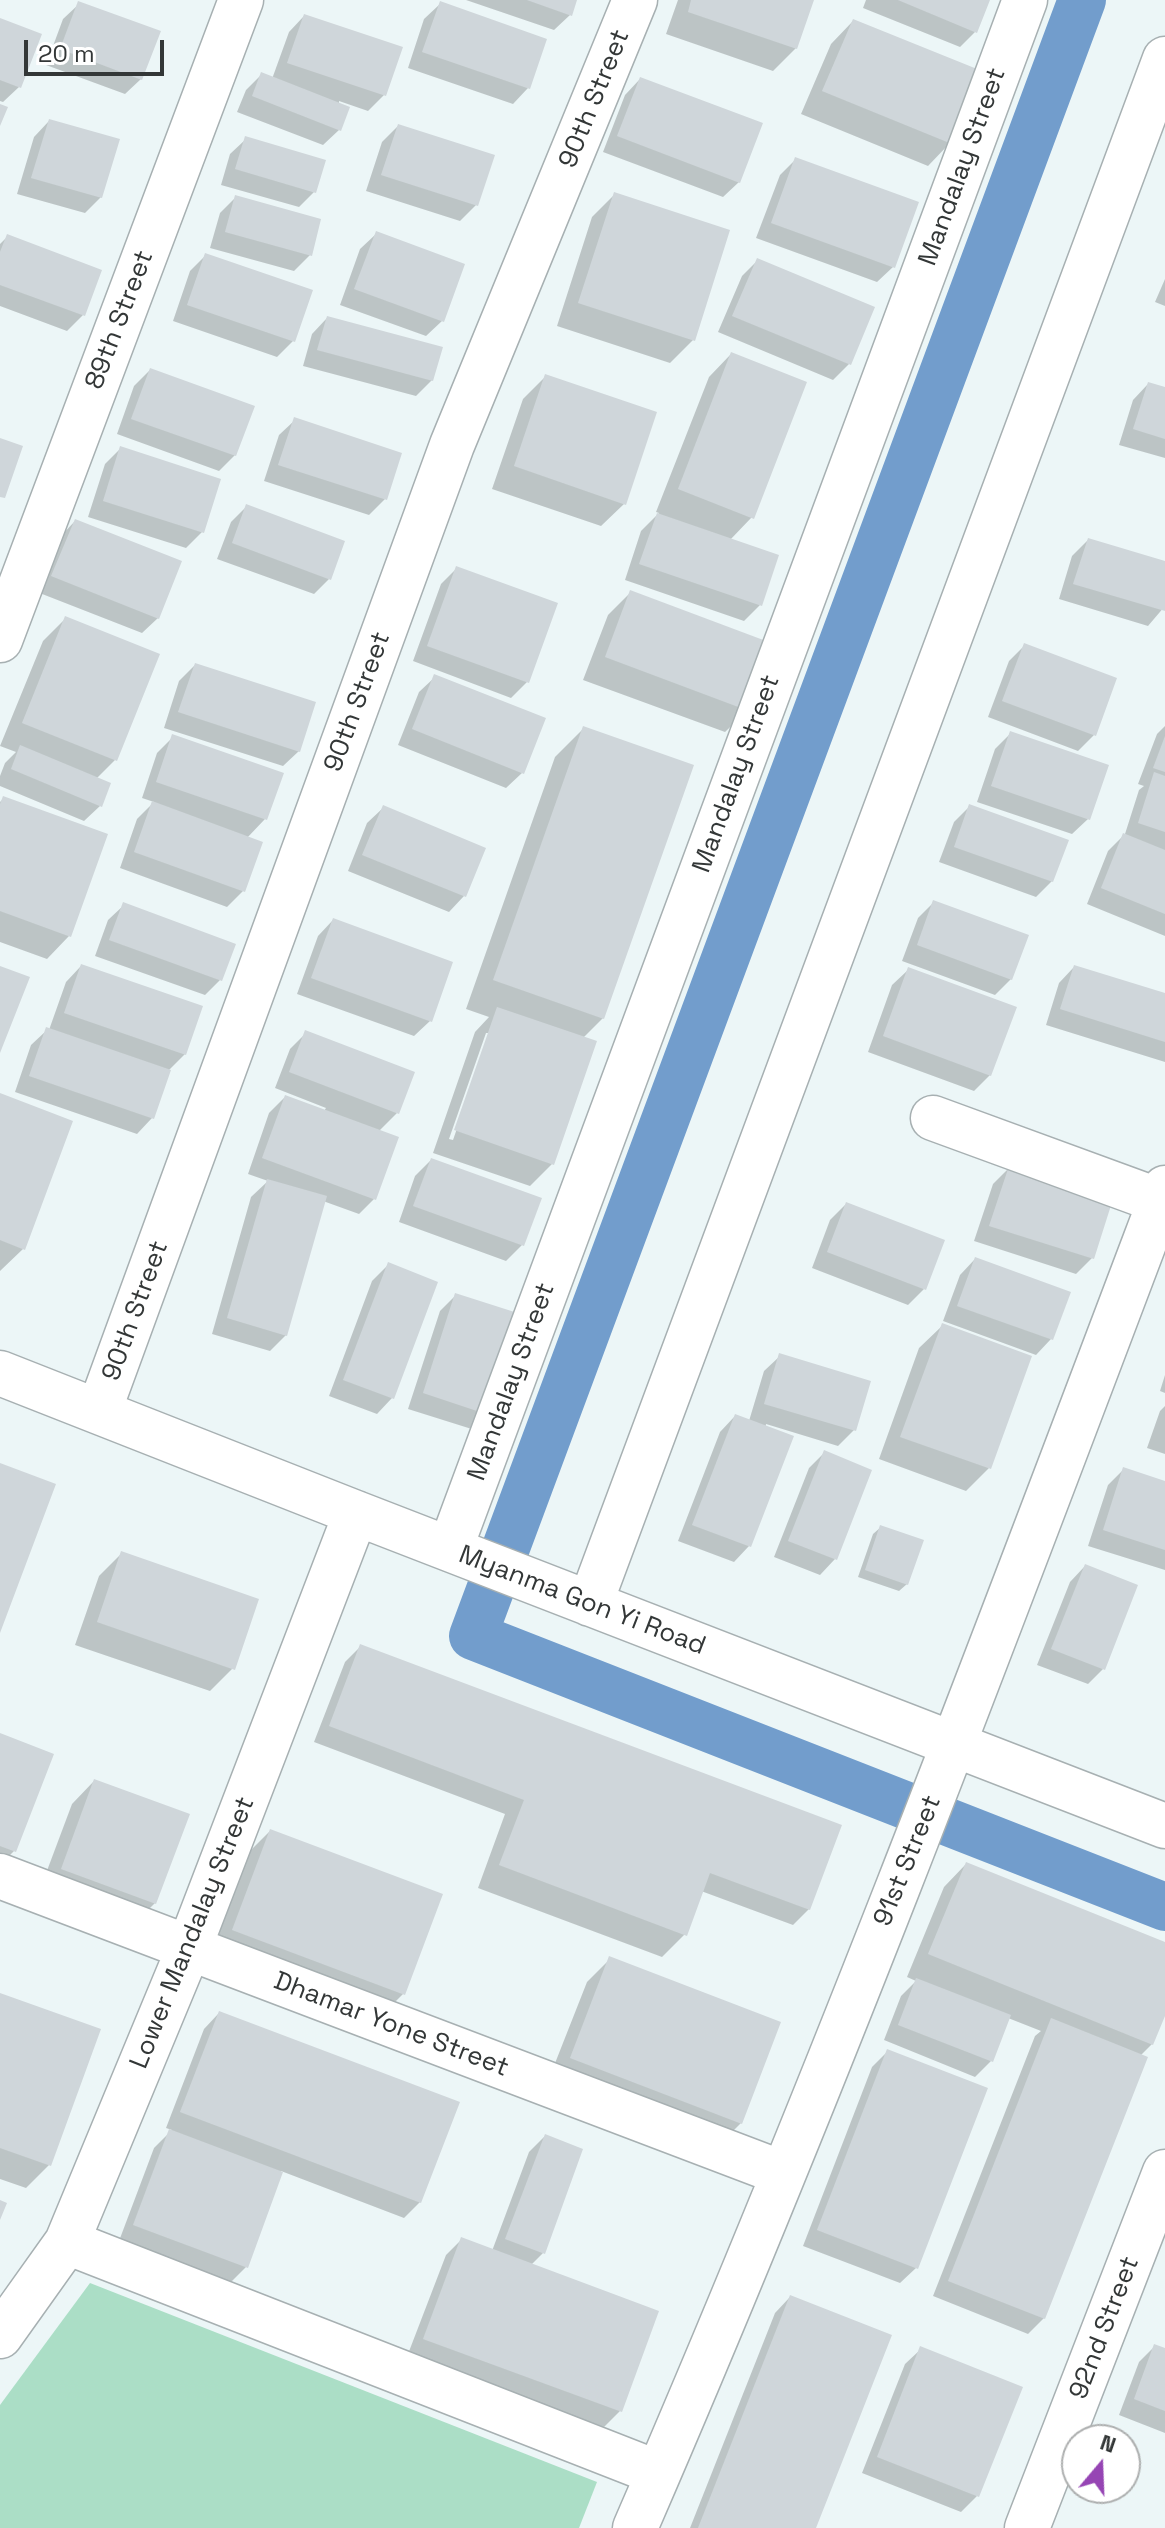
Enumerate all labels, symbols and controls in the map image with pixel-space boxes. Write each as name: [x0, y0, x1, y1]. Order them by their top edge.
scale bar: [28, 24, 168, 74]
street label: 90th Street: [553, 25, 637, 173]
text: 20 m: [38, 38, 95, 69]
street label: Mandalay Street: [913, 64, 1013, 270]
street label: 89th Street: [79, 246, 161, 394]
street label: 90th Street: [318, 628, 398, 776]
street label: Mandalay Street: [687, 671, 787, 877]
street label: 90th Street: [96, 1237, 176, 1385]
street label: Mandalay Street: [462, 1279, 562, 1485]
street label: Myanma Gon Yi Road: [454, 1540, 710, 1662]
street label: 91st Street: [868, 1791, 948, 1931]
street label: Lower Mandalay Street: [124, 1792, 262, 2074]
street label: Dhamar Yone Street: [269, 1966, 513, 2084]
street label: 92nd Street: [1063, 2252, 1147, 2404]
north arrow: [1061, 2424, 1141, 2504]
text: N: [1097, 2428, 1120, 2459]

